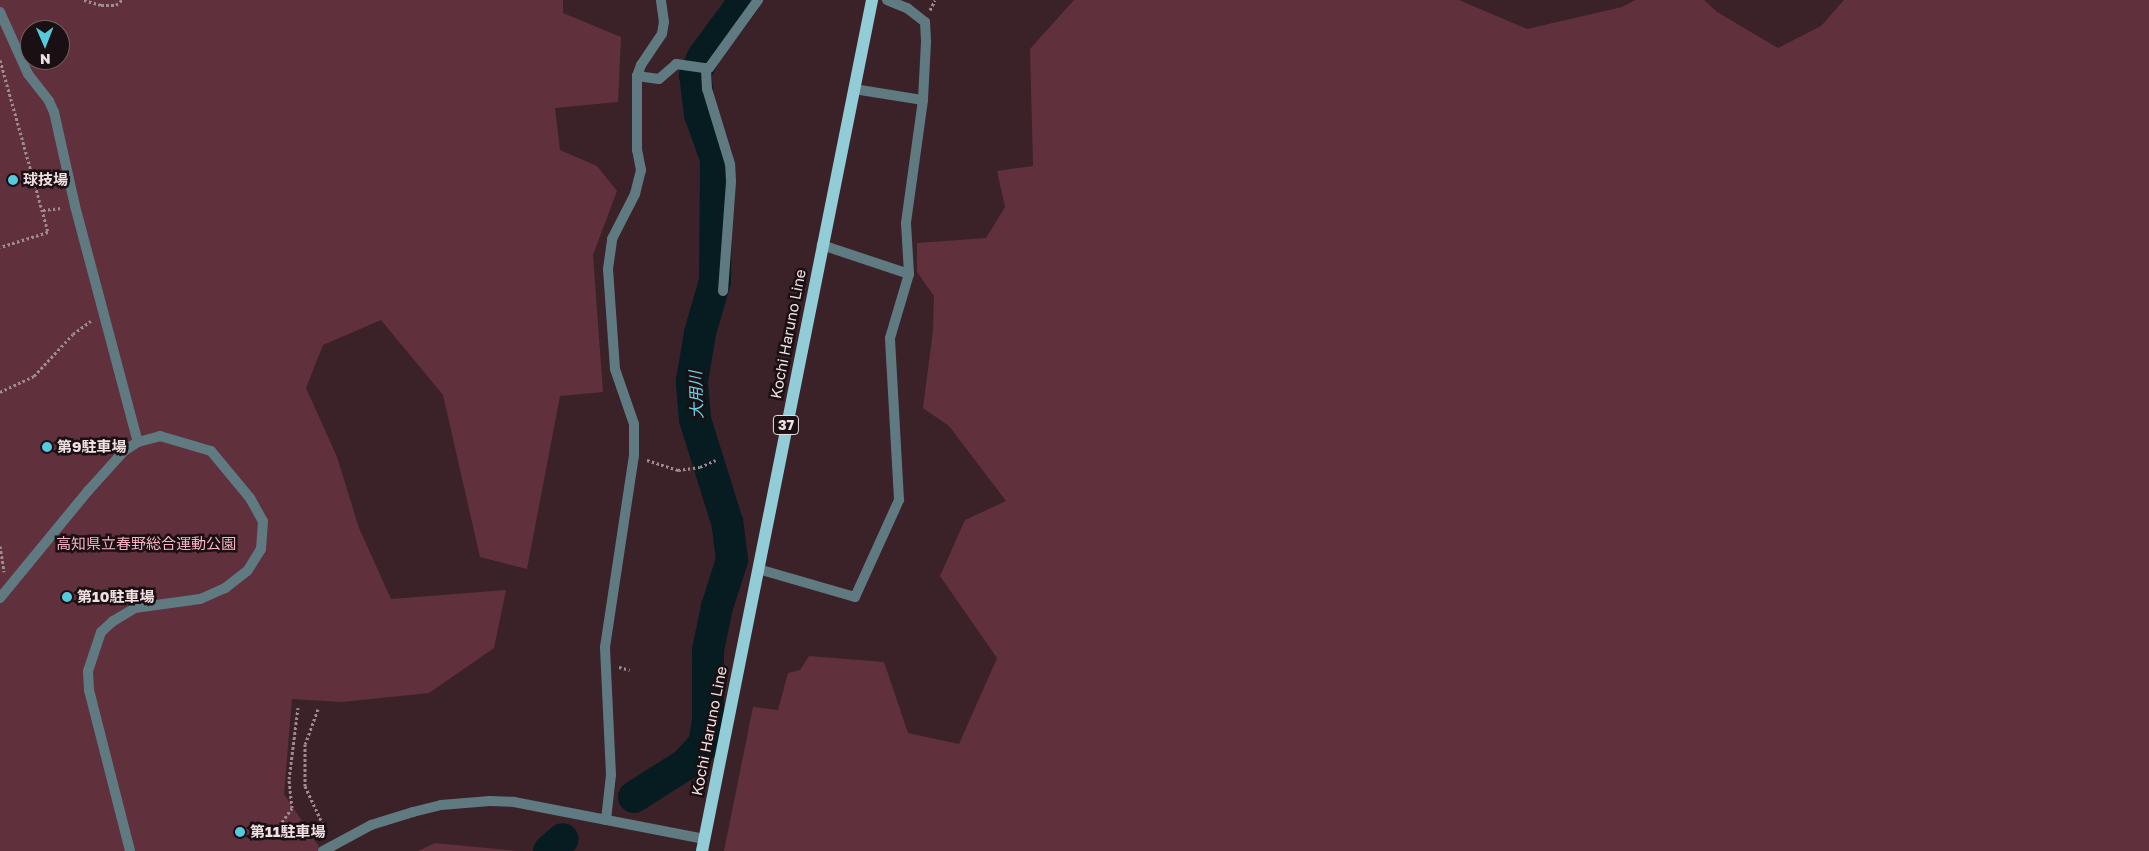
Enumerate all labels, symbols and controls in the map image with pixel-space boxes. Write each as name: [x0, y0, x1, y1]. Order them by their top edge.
north arrow: [20, 20, 70, 70]
text: N: [40, 51, 51, 68]
place label: 球技場: [23, 171, 68, 189]
marker: 球技場: [7, 174, 19, 186]
street label: Kochi Haruno Line: [767, 268, 809, 400]
water label: 大用川: [686, 371, 706, 419]
road number: 37: [772, 414, 800, 436]
place label: 第9駐車場: [57, 438, 127, 456]
marker: 第9駐車場: [41, 441, 53, 453]
park label: 高知県立春野総合運動公園: [56, 535, 236, 553]
place label: 第10駐車場: [77, 588, 154, 606]
marker: 第10駐車場: [61, 591, 73, 603]
street label: Kochi Haruno Line: [688, 665, 730, 797]
place label: 第11駐車場: [250, 823, 325, 841]
marker: 第11駐車場: [234, 826, 246, 838]

